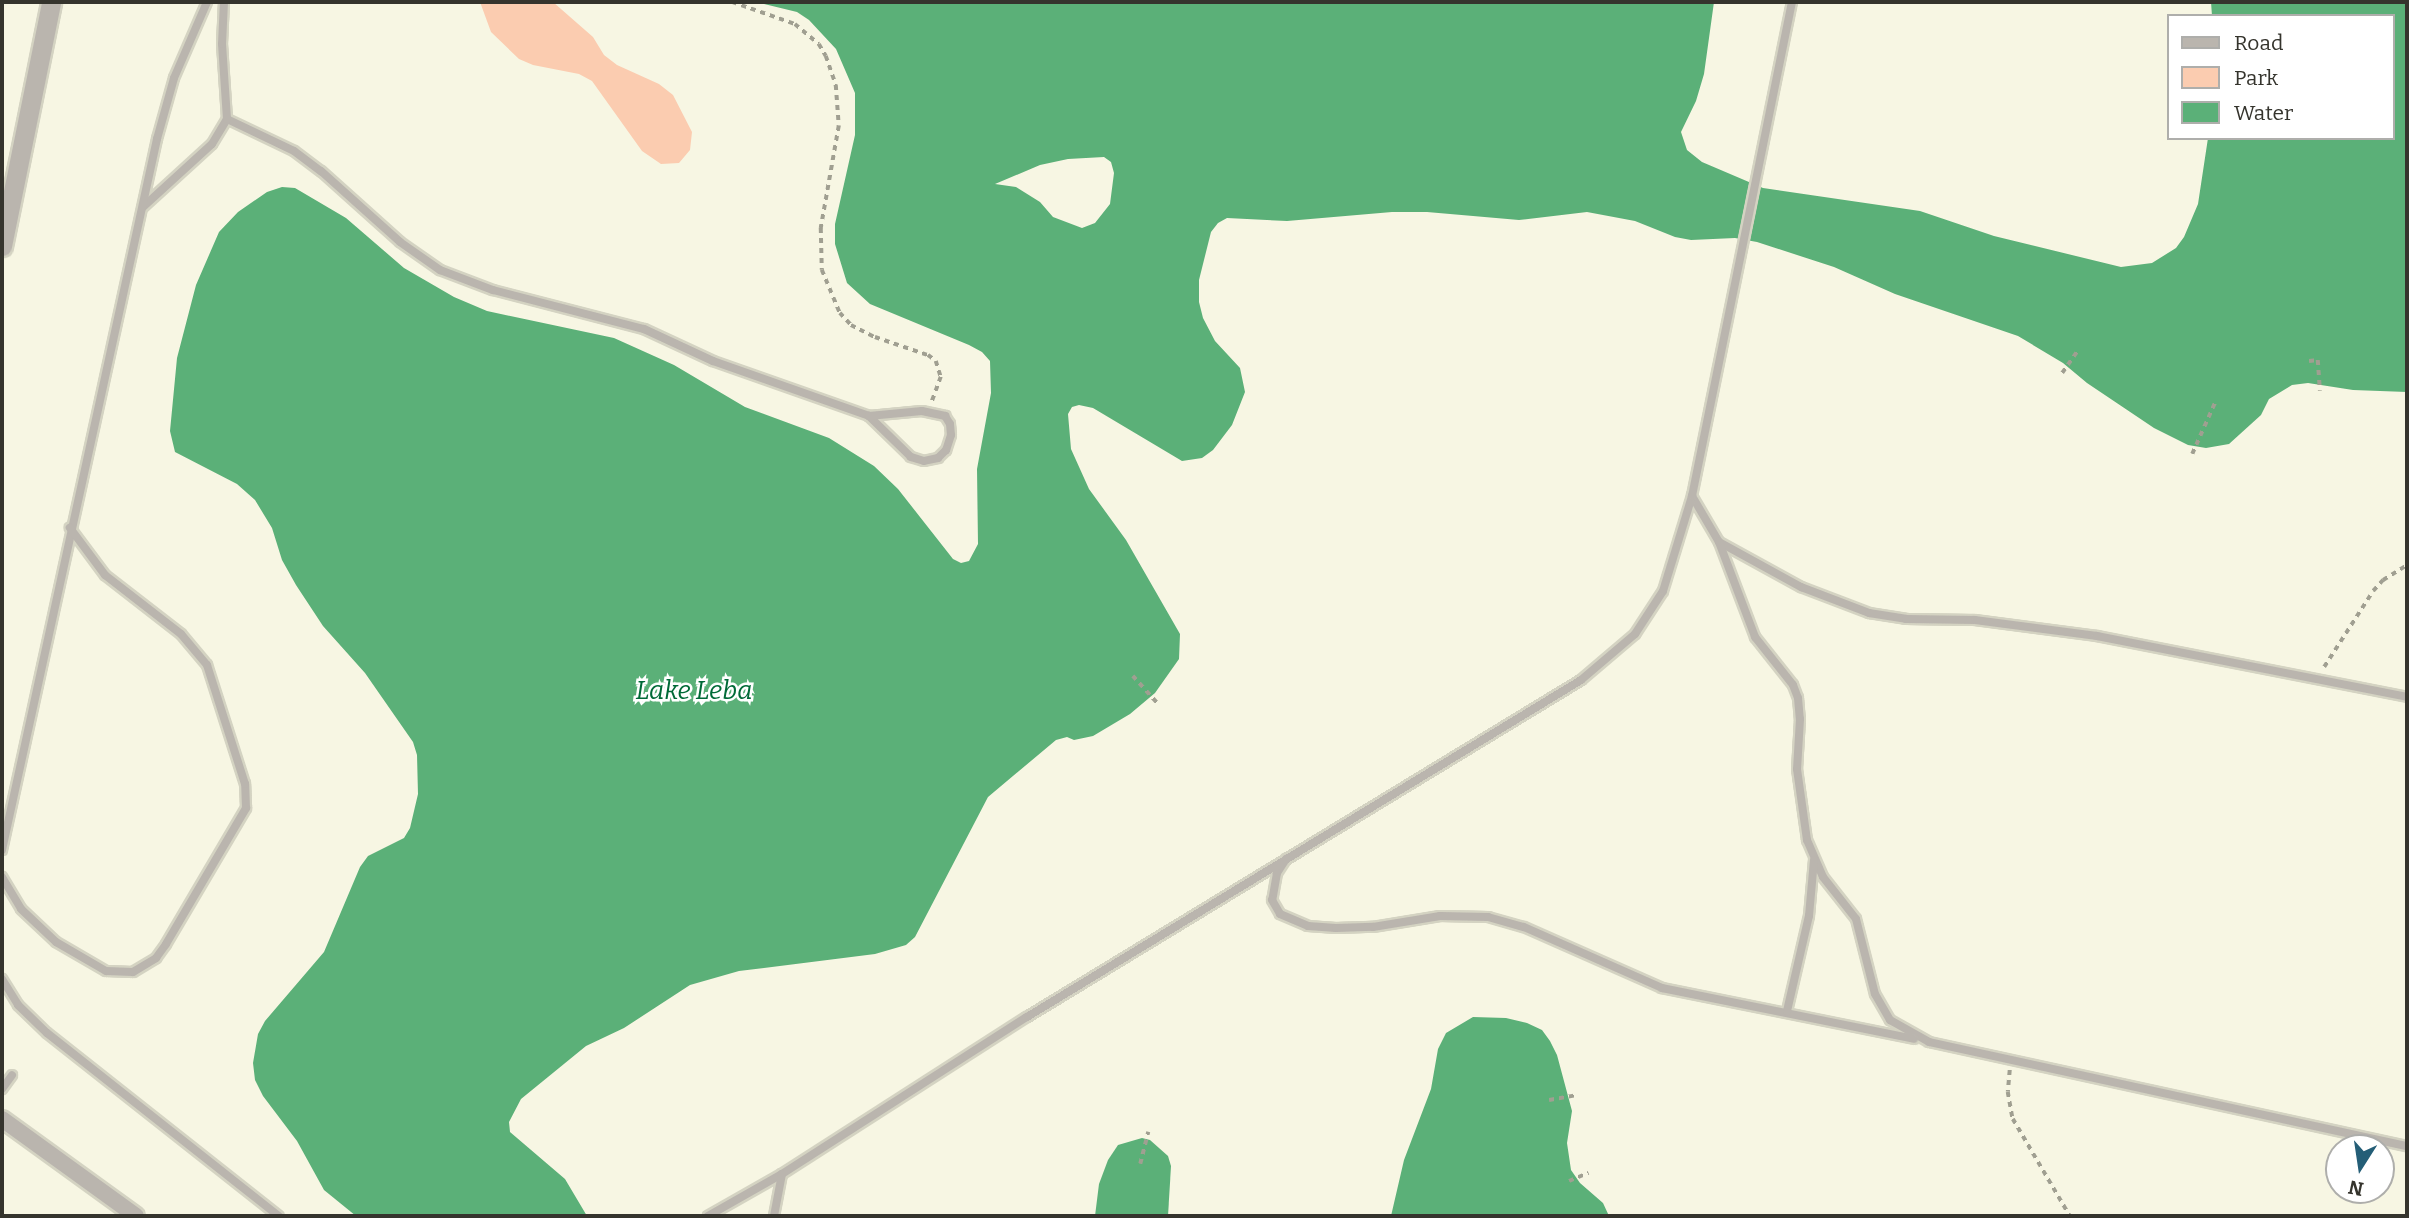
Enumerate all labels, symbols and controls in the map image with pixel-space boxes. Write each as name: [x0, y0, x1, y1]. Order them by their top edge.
legend: [2168, 14, 2395, 140]
text: Road: [2234, 30, 2283, 56]
text: Park: [2234, 65, 2278, 91]
text: Water: [2234, 100, 2293, 126]
water label: Lake Leba: [635, 675, 753, 707]
north arrow: [2325, 1134, 2395, 1204]
text: N: [2346, 1175, 2366, 1201]

